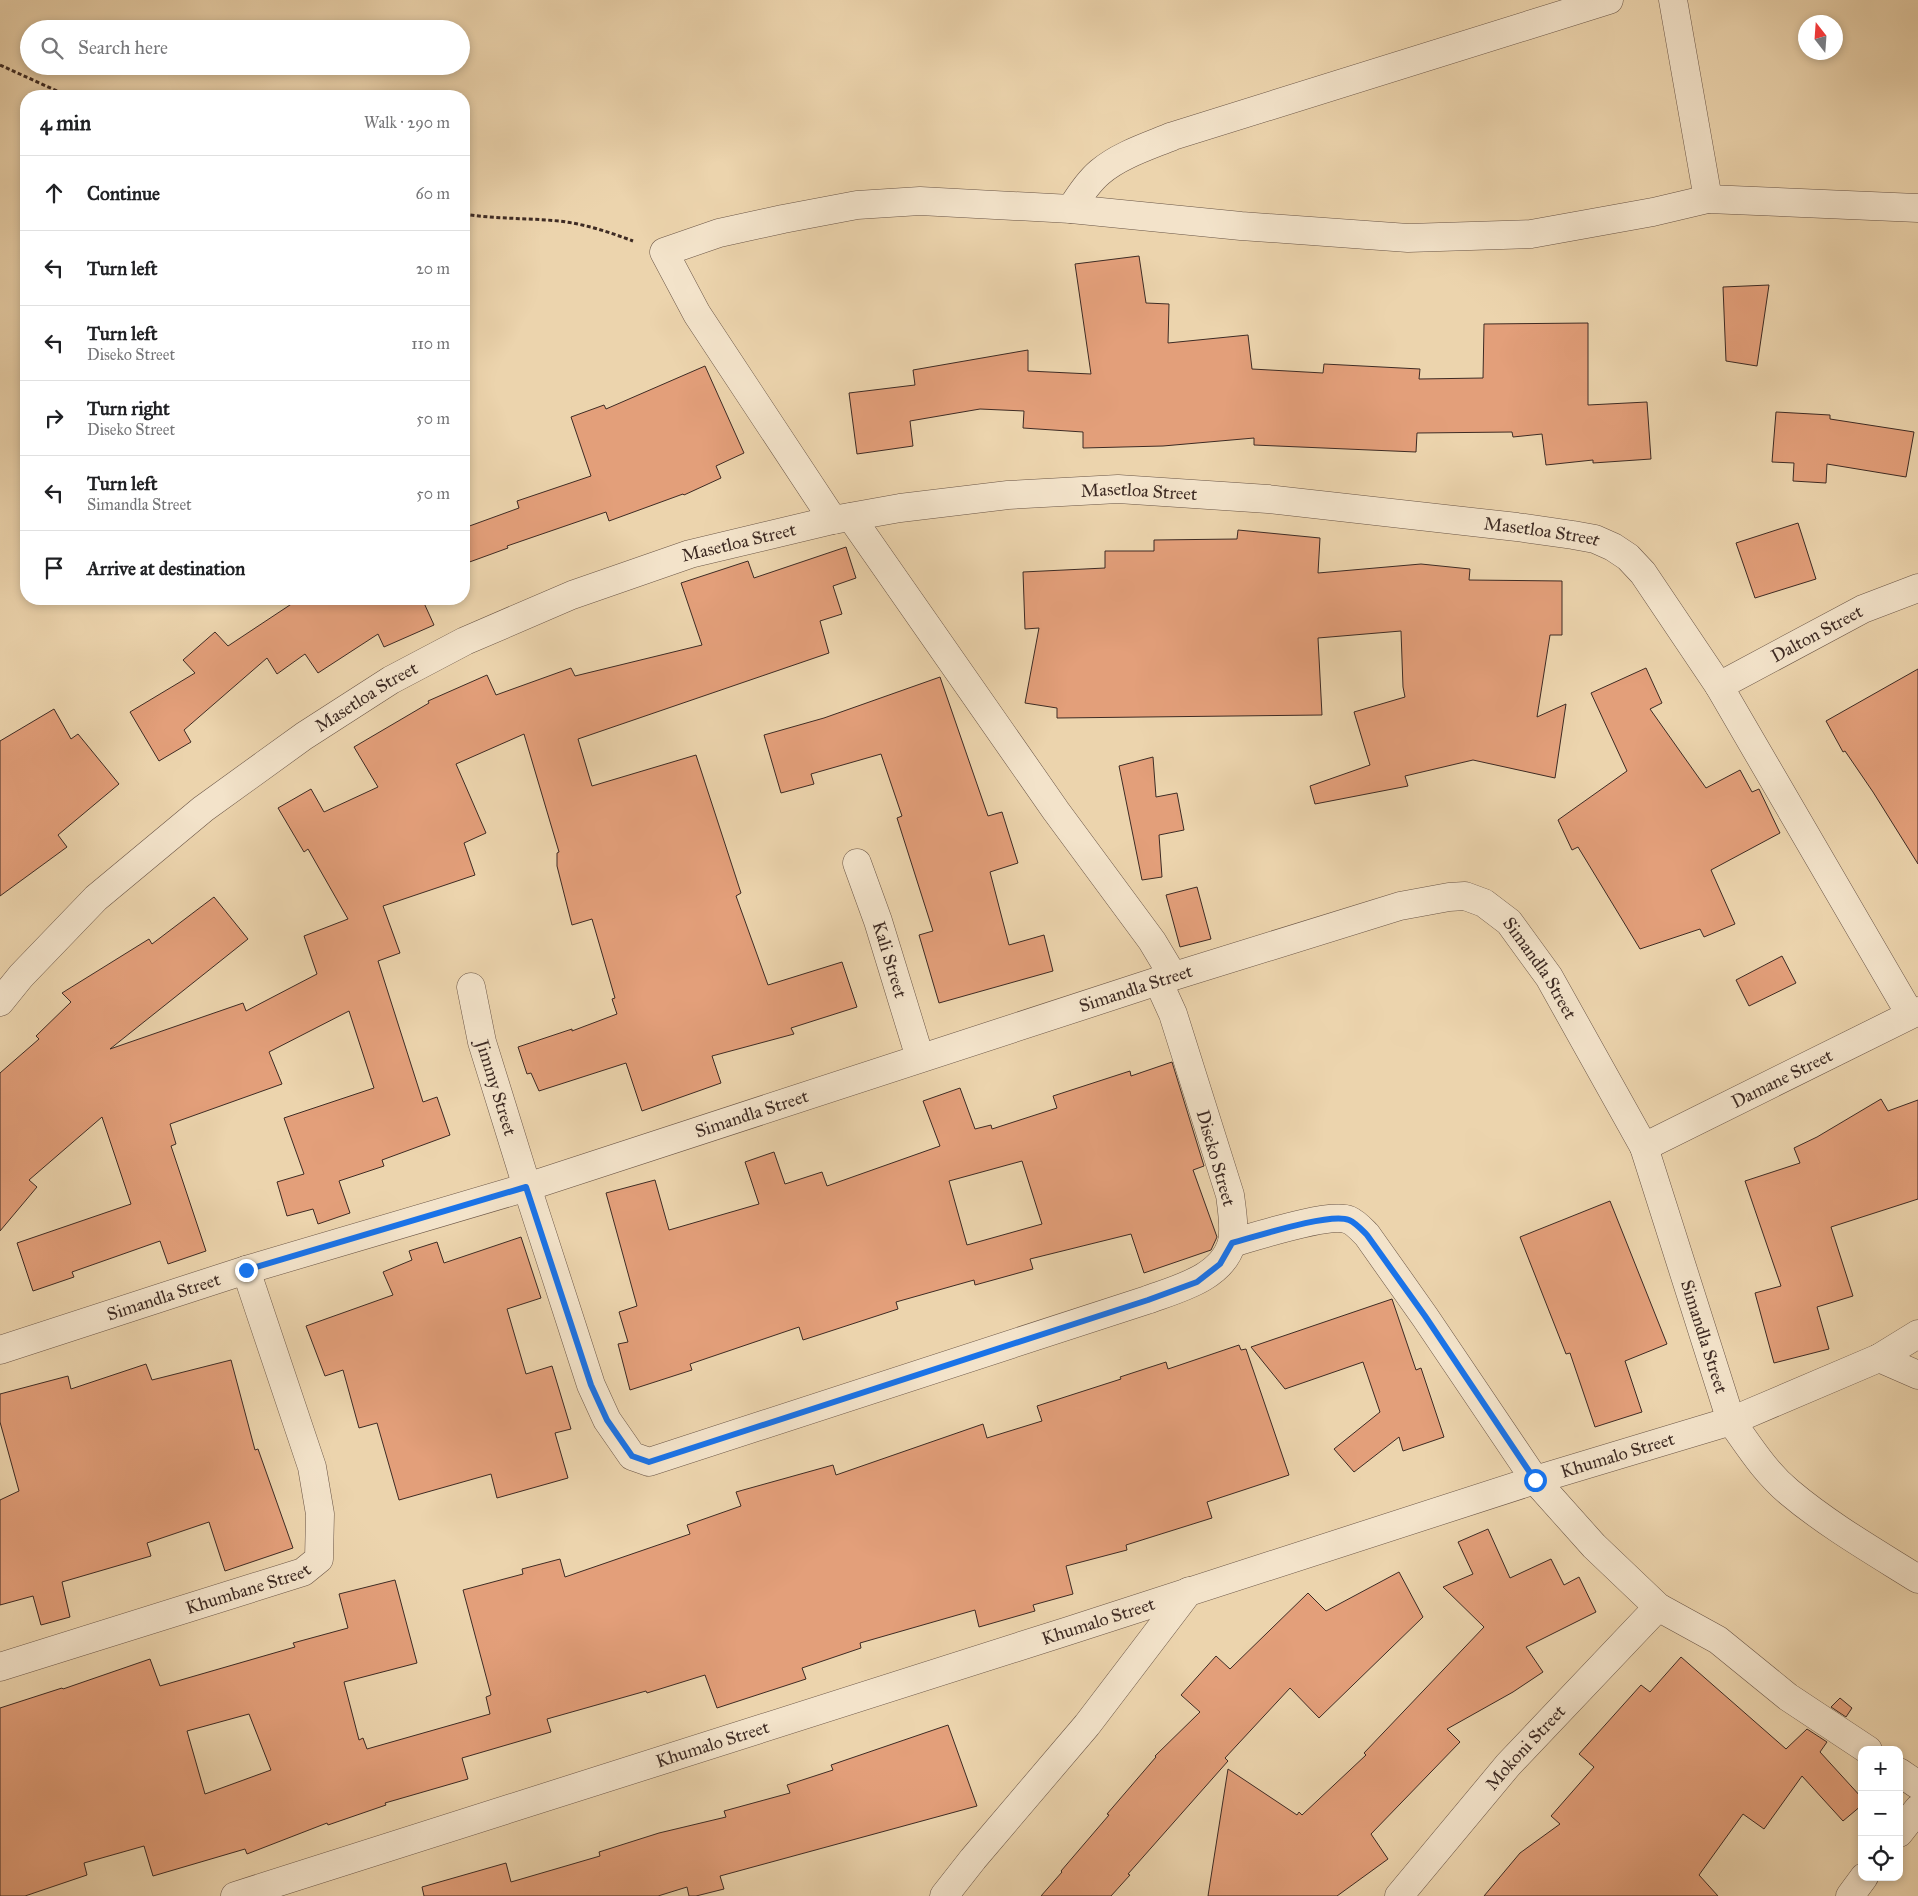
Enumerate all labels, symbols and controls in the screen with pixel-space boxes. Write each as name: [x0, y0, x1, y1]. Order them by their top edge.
north arrow: [1798, 15, 1843, 60]
search box: [20, 20, 470, 75]
icon: search: [38, 34, 66, 62]
text: Search here: [78, 36, 168, 59]
text: 4 min: [40, 110, 91, 136]
text: Walk · 290 m: [364, 113, 450, 132]
icon: ahead: [40, 179, 68, 207]
text: Continue: [87, 182, 160, 205]
text: 60 m: [416, 184, 450, 203]
icon: left: [40, 254, 68, 282]
text: Turn left: [87, 257, 157, 280]
text: 20 m: [416, 259, 450, 278]
text: Turn left: [87, 322, 157, 345]
icon: left: [40, 329, 68, 357]
text: 110 m: [411, 334, 450, 353]
text: Diseko Street: [87, 345, 175, 364]
text: Turn right: [87, 397, 170, 420]
icon: right: [40, 404, 68, 432]
text: 50 m: [416, 409, 450, 428]
text: Diseko Street: [87, 420, 175, 439]
text: Turn left: [87, 472, 157, 495]
street label: Masetloa Street: [1080, 478, 1199, 505]
icon: left: [40, 479, 68, 507]
text: 50 m: [416, 484, 450, 503]
text: Simandla Street: [87, 495, 192, 514]
street label: Masetloa Street: [1483, 512, 1604, 551]
street label: Masetloa Street: [679, 518, 799, 567]
icon: arrive: [40, 554, 68, 582]
text: Arrive at destination: [87, 557, 245, 580]
street label: Dalton Street: [1767, 600, 1867, 667]
street label: Masetloa Street: [311, 657, 422, 737]
street label: Simandla Street: [1498, 913, 1582, 1024]
street label: Kali Street: [868, 919, 912, 1001]
street label: Simandla Street: [1076, 960, 1196, 1017]
street label: Jimmy Street: [469, 1035, 522, 1139]
street label: Damane Street: [1728, 1044, 1837, 1113]
street label: Simandla Street: [692, 1085, 812, 1142]
street label: Diseko Street: [1192, 1107, 1240, 1209]
route end: [235, 1259, 258, 1282]
street label: Simandla Street: [104, 1268, 224, 1326]
street label: Simandla Street: [1676, 1277, 1733, 1397]
street label: Khumalo Street: [1558, 1428, 1678, 1483]
route start: [1524, 1469, 1547, 1492]
street label: Khumbane Street: [183, 1558, 316, 1619]
street label: Khumalo Street: [1039, 1592, 1158, 1650]
street label: Mokoni Street: [1481, 1700, 1571, 1795]
street label: Khumalo Street: [653, 1716, 772, 1772]
map controls: [1858, 1746, 1903, 1881]
button: +: [1858, 1746, 1903, 1791]
button: −: [1858, 1791, 1903, 1836]
button: locate: [1858, 1836, 1903, 1881]

